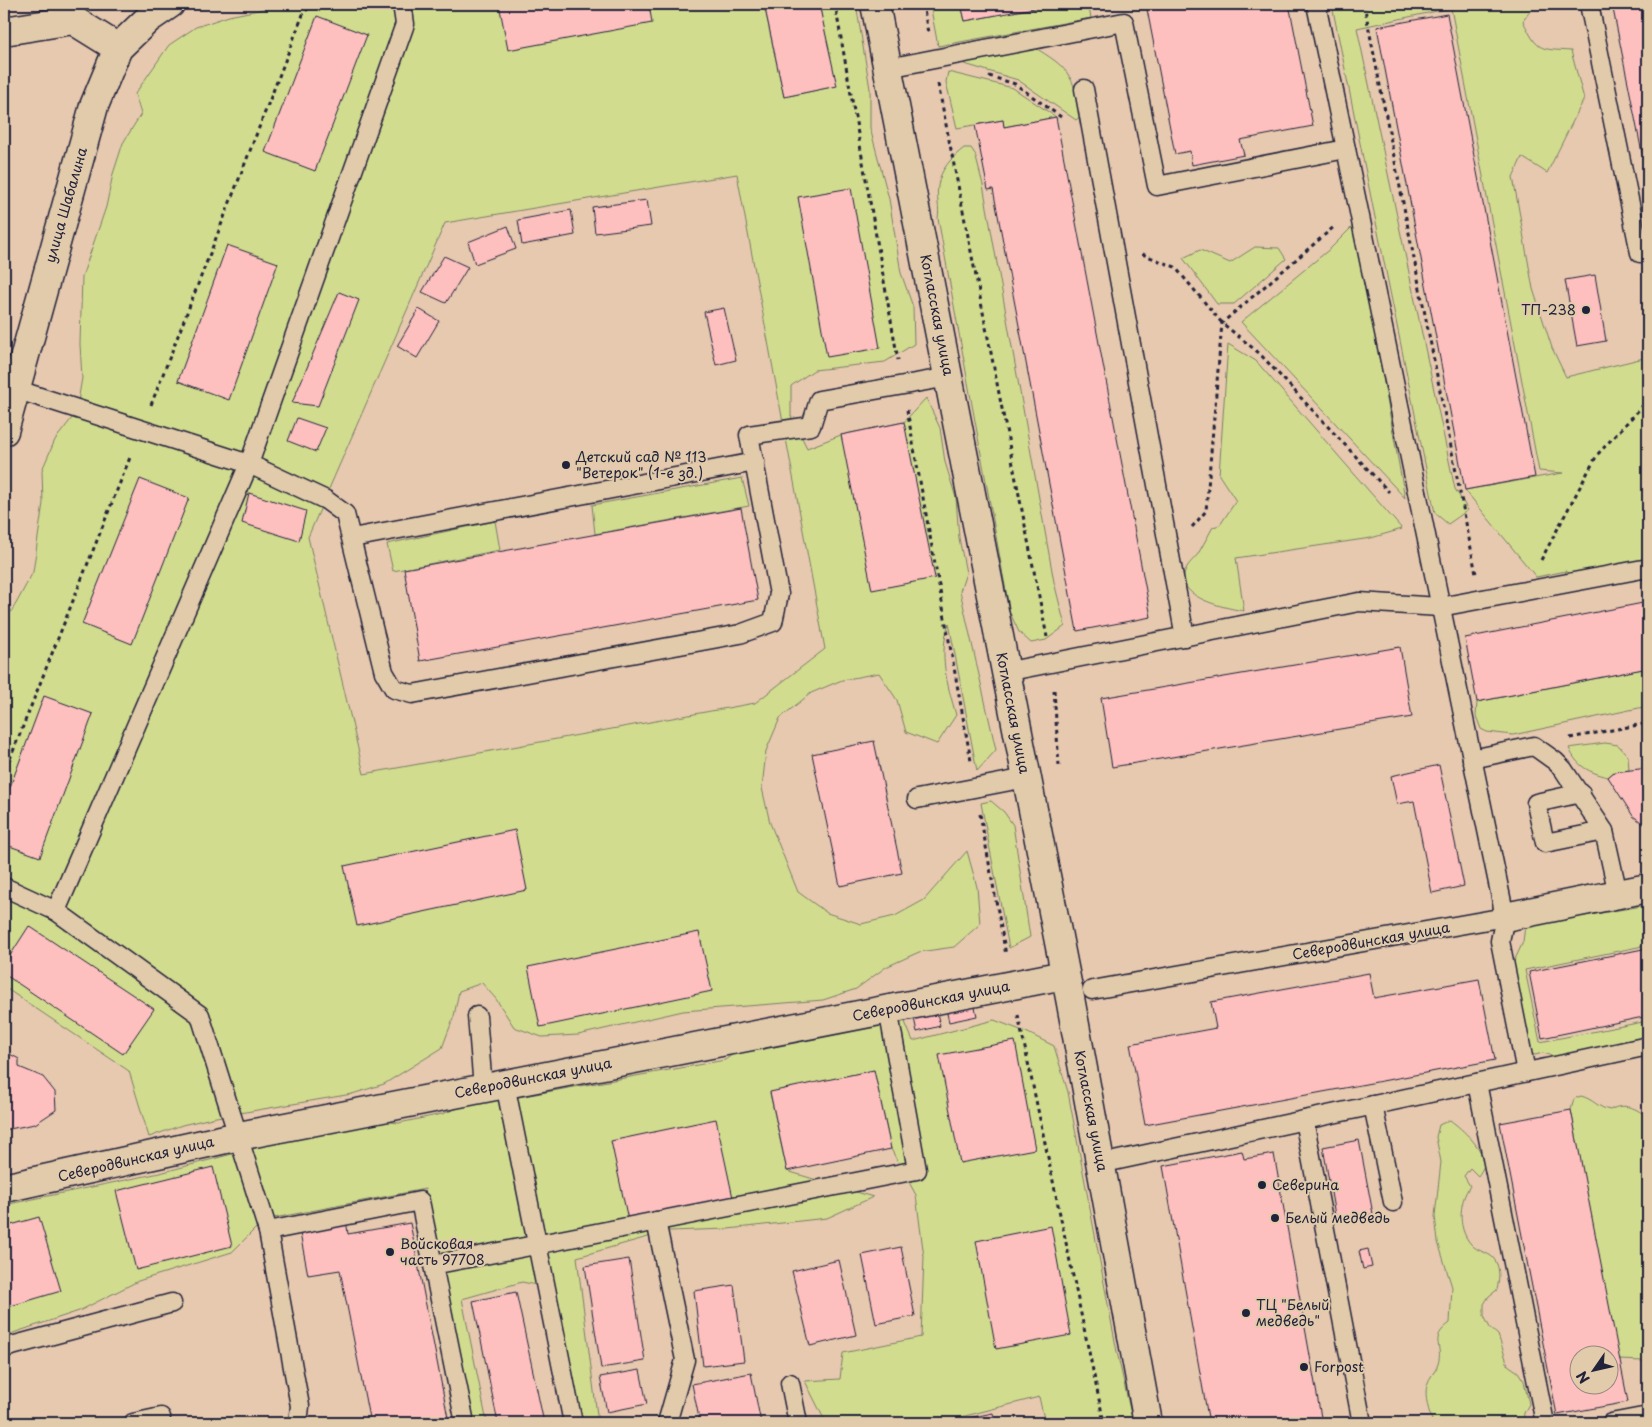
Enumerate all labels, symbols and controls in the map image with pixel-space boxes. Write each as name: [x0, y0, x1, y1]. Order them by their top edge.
street label: улица Шабалина: [39, 144, 92, 265]
street label: Котласская улица: [915, 252, 960, 378]
place label: ТП-238: [1521, 299, 1576, 320]
marker: ТП-238: [1580, 304, 1592, 316]
place label: Детский сад № 113 "Ветерок" (1-е зд.): [575, 446, 707, 483]
marker: Детский сад № 113 "Ветерок" (1-е зд.): [560, 459, 572, 471]
street label: Котласская улица: [991, 650, 1036, 776]
street label: Северодвинская улица: [1290, 916, 1452, 965]
street label: Северодвинская улица: [851, 975, 1011, 1026]
street label: Котласская улица: [1069, 1048, 1114, 1174]
street label: Северодвинская улица: [453, 1052, 613, 1103]
street label: Северодвинская улица: [56, 1130, 216, 1187]
place label: Северина: [1272, 1174, 1339, 1195]
marker: Северина: [1256, 1179, 1268, 1191]
place label: Белый медведь: [1285, 1207, 1390, 1228]
marker: Белый медведь: [1269, 1212, 1281, 1224]
place label: Войсковая часть 97708: [400, 1233, 485, 1270]
marker: Войсковая часть 97708: [384, 1246, 396, 1258]
place label: ТЦ "Белый медведь": [1256, 1294, 1330, 1331]
marker: ТЦ "Белый медведь": [1240, 1307, 1252, 1319]
north arrow: [1570, 1344, 1620, 1394]
place label: Forpost: [1314, 1356, 1364, 1377]
marker: Forpost: [1298, 1361, 1310, 1373]
text: N: [1571, 1367, 1595, 1388]

